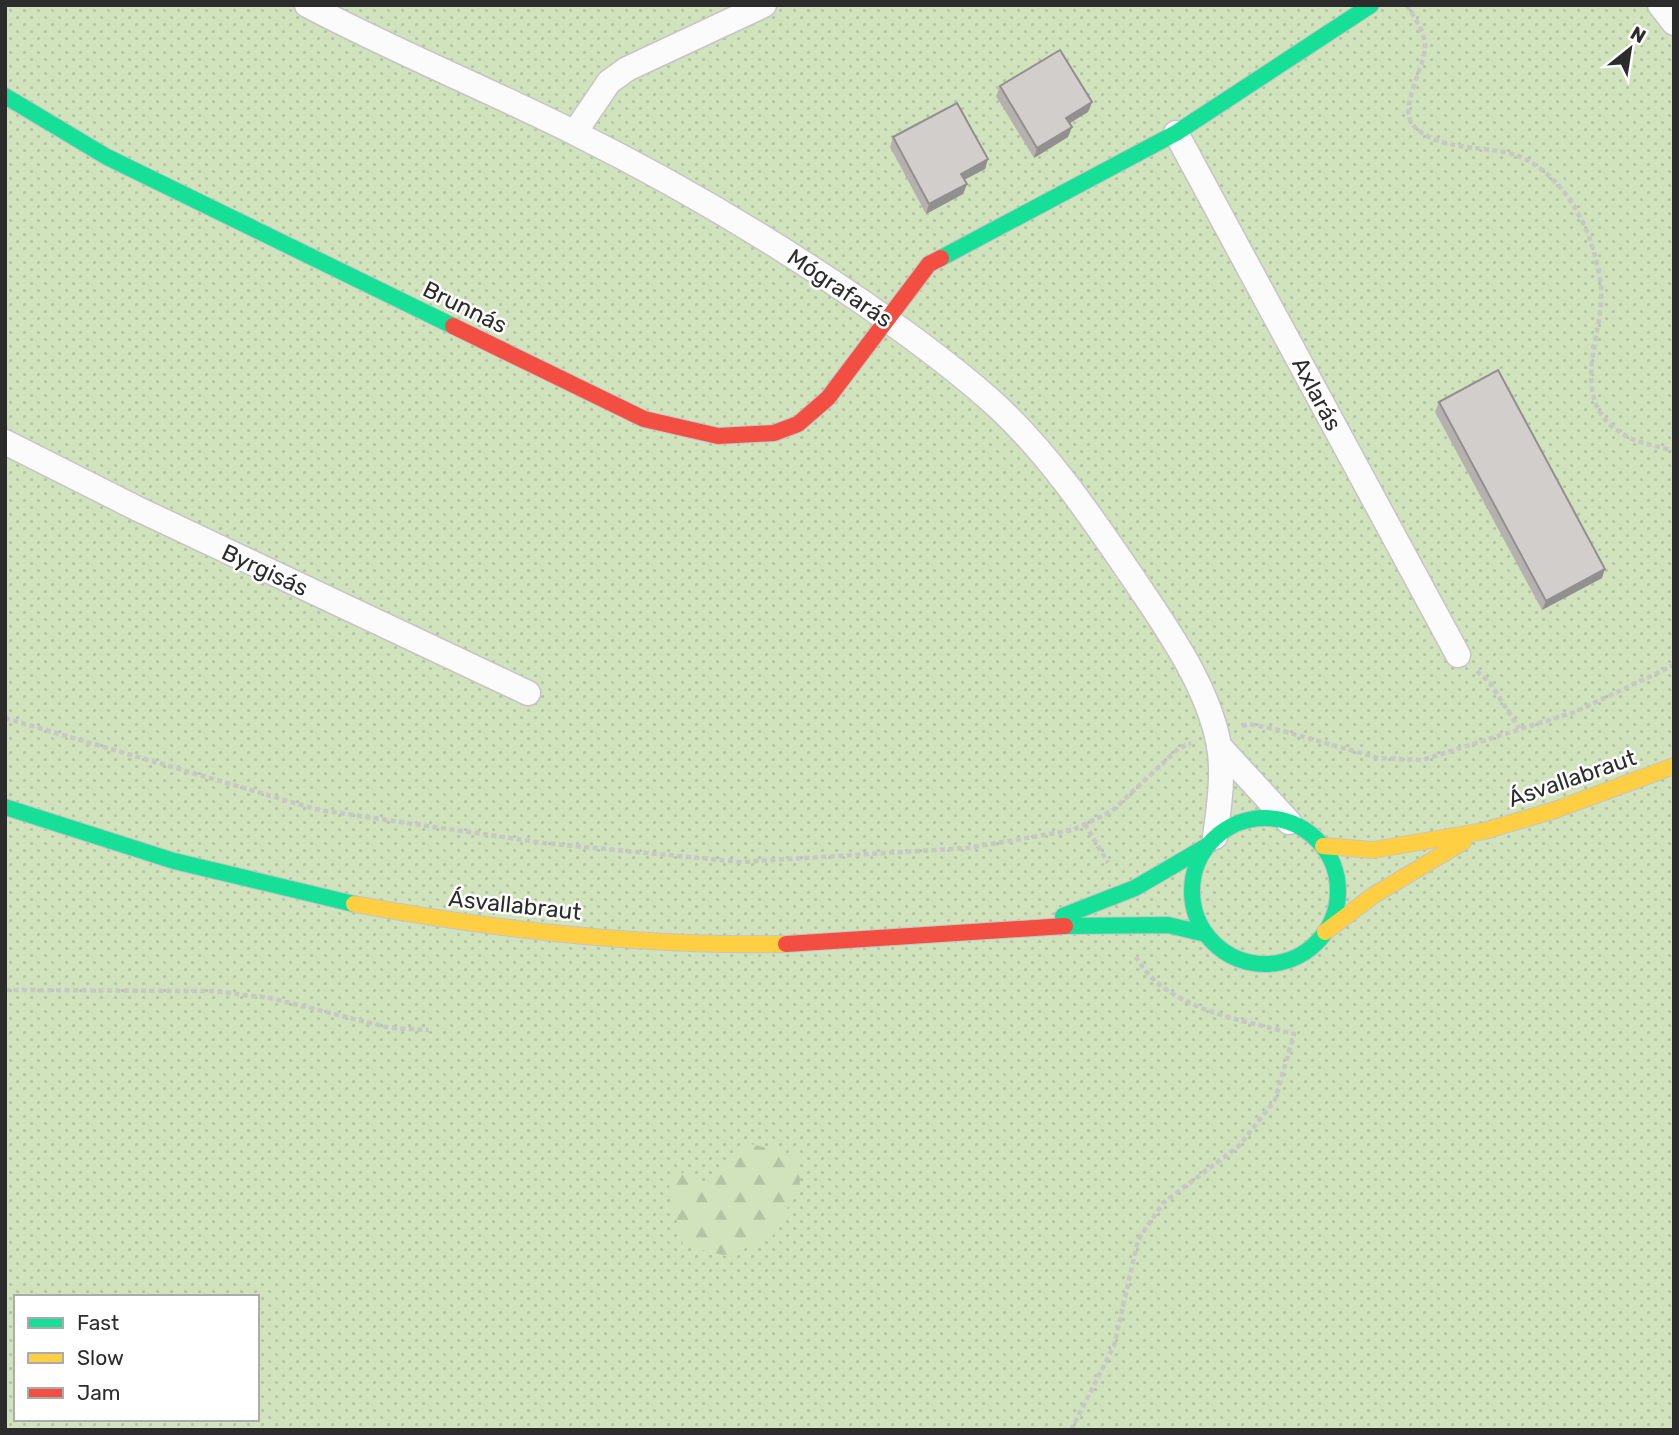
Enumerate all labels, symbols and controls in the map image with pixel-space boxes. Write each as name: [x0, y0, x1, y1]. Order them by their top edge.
north arrow: [1595, 14, 1665, 84]
text: N: [1627, 21, 1650, 48]
street label: Mógrafarás: [782, 243, 898, 333]
street label: Brunnás: [418, 275, 512, 339]
street label: Axlarás: [1286, 353, 1348, 435]
street label: Byrgisás: [217, 538, 313, 602]
street label: Ásvallabraut: [1504, 743, 1640, 813]
street label: Ásvallabraut: [447, 884, 583, 926]
legend: [14, 1295, 259, 1421]
text: Fast: [77, 1310, 119, 1335]
text: Slow: [77, 1345, 124, 1370]
text: Jam: [77, 1380, 121, 1405]

